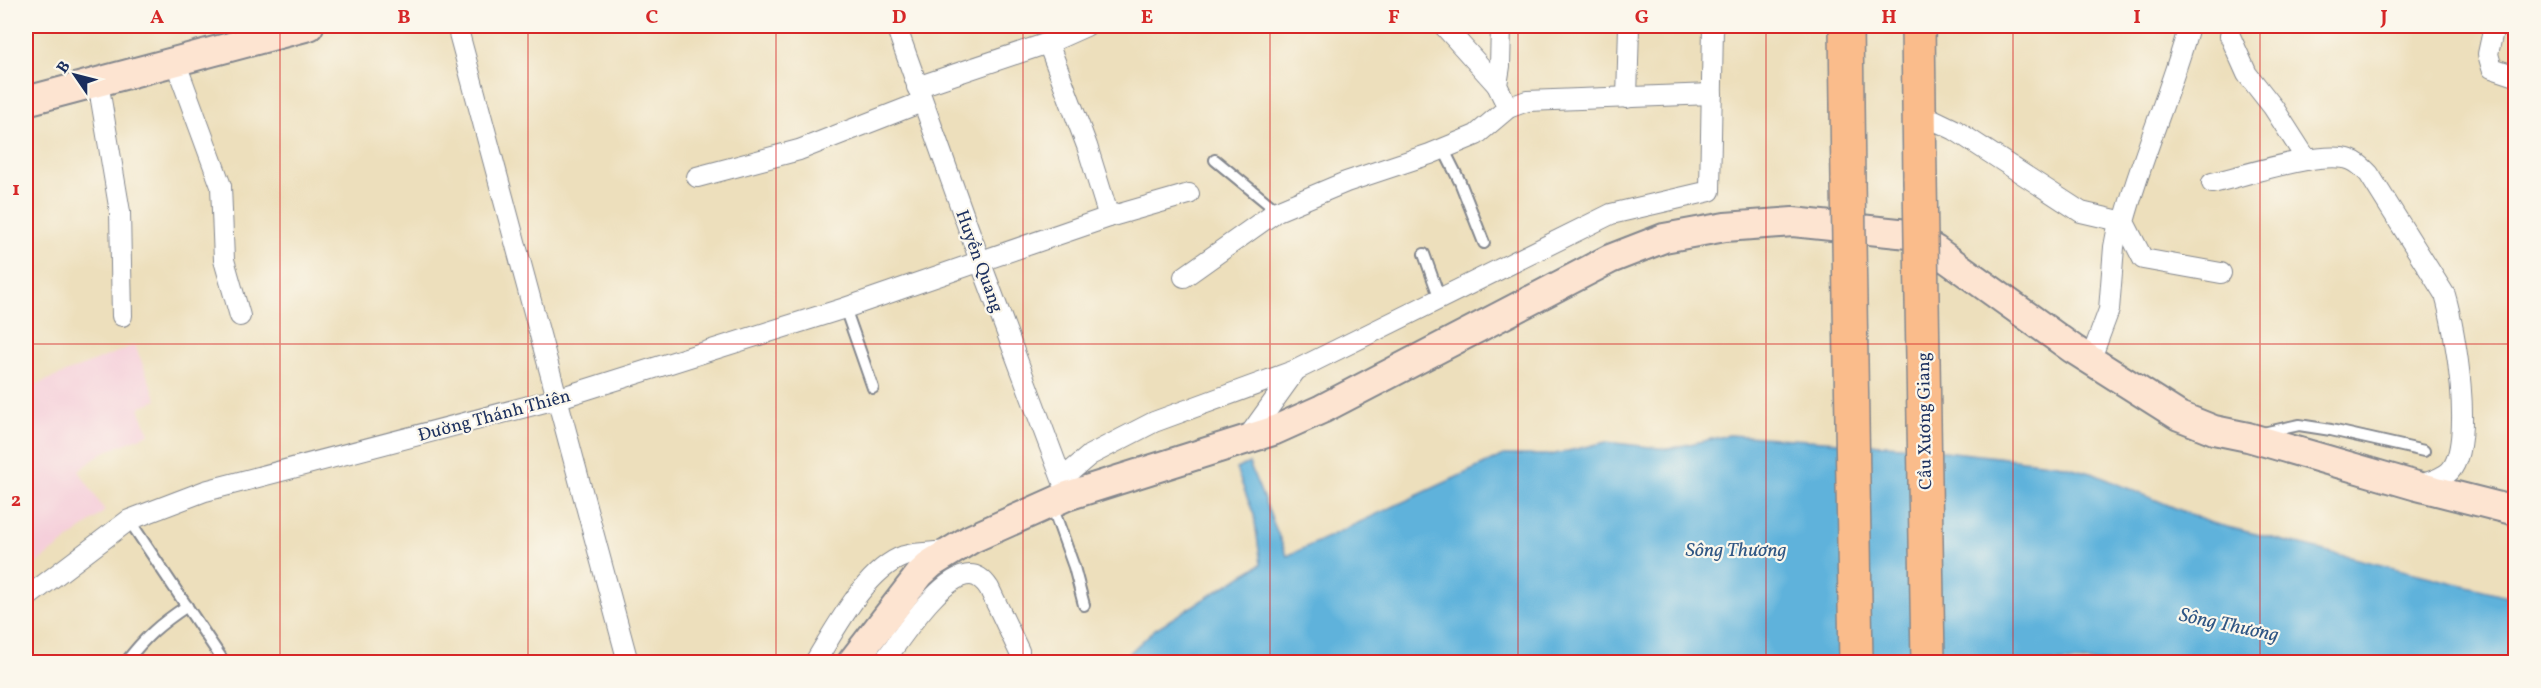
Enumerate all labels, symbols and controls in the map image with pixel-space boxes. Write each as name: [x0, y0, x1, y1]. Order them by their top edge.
text: A: [150, 4, 164, 32]
text: B: [397, 4, 411, 32]
text: C: [646, 4, 659, 32]
text: D: [892, 4, 906, 32]
text: E: [1141, 4, 1153, 32]
text: F: [1388, 4, 1400, 32]
text: G: [1635, 4, 1649, 32]
text: H: [1881, 4, 1897, 32]
text: I: [2133, 4, 2141, 32]
text: J: [2379, 4, 2388, 32]
north arrow: [45, 45, 105, 105]
text: B: [52, 57, 77, 78]
text: 1: [12, 176, 20, 204]
street label: Huyền Quang: [948, 207, 1009, 316]
street label: Cầu Xương Giang: [1912, 352, 1939, 490]
street label: Đường Thánh Thiên: [415, 384, 574, 449]
text: 2: [11, 487, 21, 515]
water label: Sông Thương: [1686, 537, 1787, 565]
water label: Sông Thương: [2176, 602, 2281, 650]

